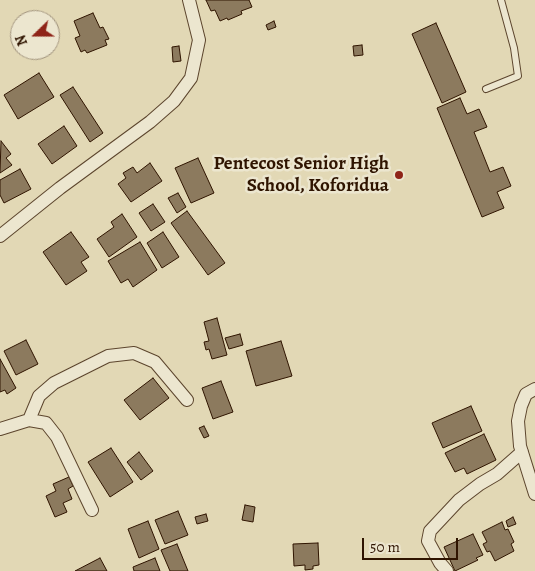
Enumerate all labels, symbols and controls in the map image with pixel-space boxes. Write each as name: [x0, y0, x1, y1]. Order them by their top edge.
north arrow: [10, 10, 60, 60]
text: N: [11, 32, 32, 49]
place label: Pentecost Senior High School, Koforidua: [214, 153, 389, 197]
marker: Pentecost Senior High School, Koforidua: [393, 169, 405, 181]
scale bar: [365, 528, 461, 560]
text: 50 m: [370, 537, 400, 557]

